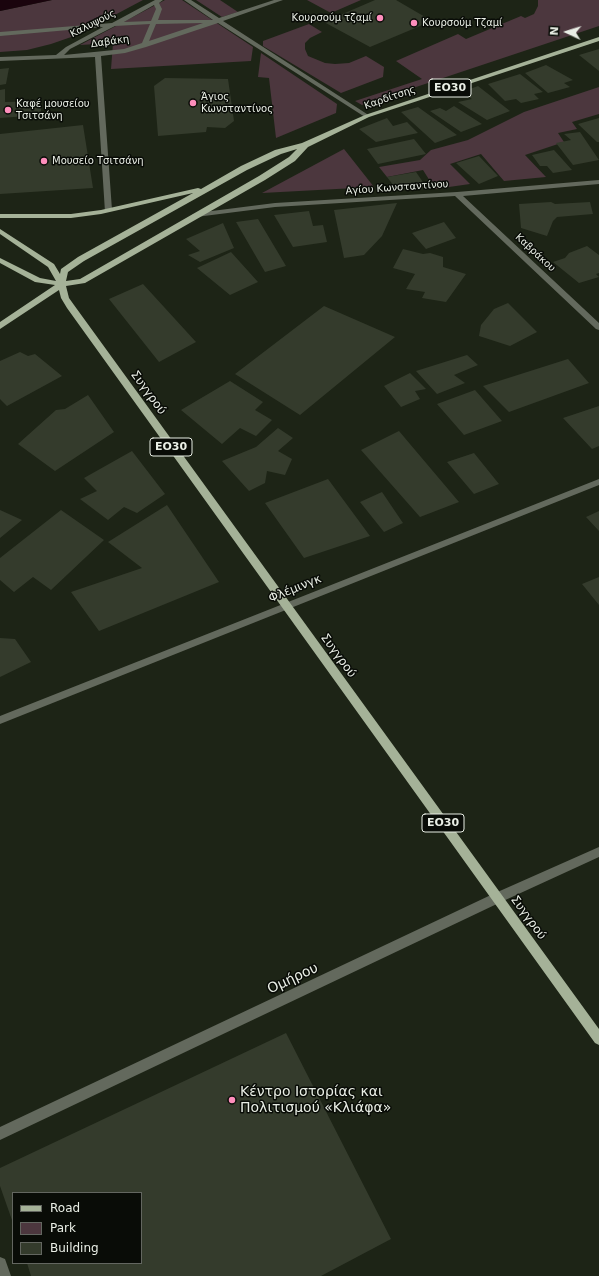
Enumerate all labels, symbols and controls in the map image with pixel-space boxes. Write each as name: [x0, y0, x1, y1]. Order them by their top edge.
street label: Καλυψούς: [68, 7, 118, 41]
place label: Κουρσούμ τζαμί: [292, 12, 372, 24]
north arrow: [547, 12, 587, 52]
marker: Κουρσούμ τζαμί: [375, 13, 385, 23]
place label: Κουρσούμ Τζαμί: [422, 17, 502, 29]
marker: Κουρσούμ Τζαμί: [409, 18, 419, 28]
text: N: [548, 26, 561, 36]
street label: Δαβάκη: [90, 33, 130, 51]
road number: ΕΟ30: [429, 79, 471, 97]
street label: Καρδίτσης: [363, 84, 417, 112]
place label: Άγιος Κωνσταντίνος: [201, 91, 273, 114]
place label: Καφέ μουσείου Τσιτσάνη: [16, 98, 90, 122]
marker: Άγιος Κωνσταντίνος: [188, 98, 198, 108]
marker: Καφέ μουσείου Τσιτσάνη: [3, 105, 13, 115]
place label: Μουσείο Τσιτσάνη: [52, 155, 144, 167]
marker: Μουσείο Τσιτσάνη: [39, 156, 49, 166]
street label: Αγίου Κωνσταντίνου: [345, 178, 449, 198]
street label: Καβράκου: [513, 231, 557, 275]
street label: Συγγρού: [127, 368, 169, 418]
road number: ΕΟ30: [150, 438, 192, 456]
street label: Φλέμινγκ: [267, 572, 323, 606]
street label: Συγγρού: [317, 631, 359, 681]
road number: ΕΟ30: [422, 814, 464, 832]
street label: Συγγρού: [507, 893, 549, 943]
street label: Ομήρου: [265, 960, 321, 998]
place label: Κέντρο Ιστορίας και Πολιτισμού «Κλιάφα»: [240, 1084, 391, 1116]
marker: Κέντρο Ιστορίας και Πολιτισμού «Κλιάφα»: [227, 1095, 237, 1105]
legend: [12, 1192, 142, 1264]
text: Road: [50, 1201, 80, 1215]
text: Park: [50, 1221, 76, 1235]
text: Building: [50, 1241, 99, 1255]

